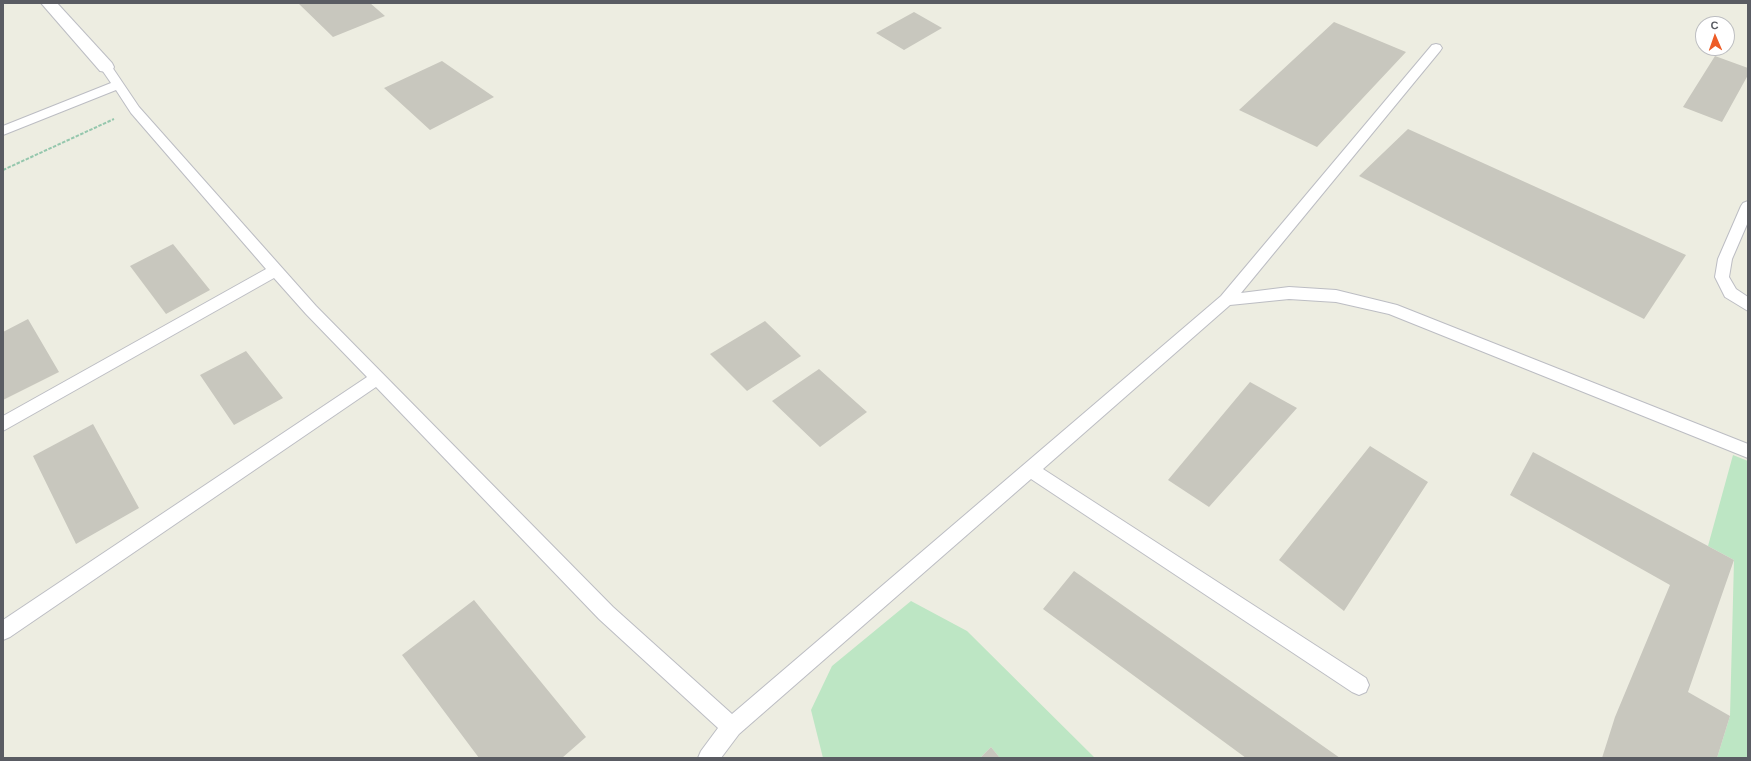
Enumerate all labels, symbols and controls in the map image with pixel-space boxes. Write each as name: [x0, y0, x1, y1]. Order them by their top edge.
north arrow: [1695, 16, 1735, 56]
text: С: [1710, 19, 1719, 31]

